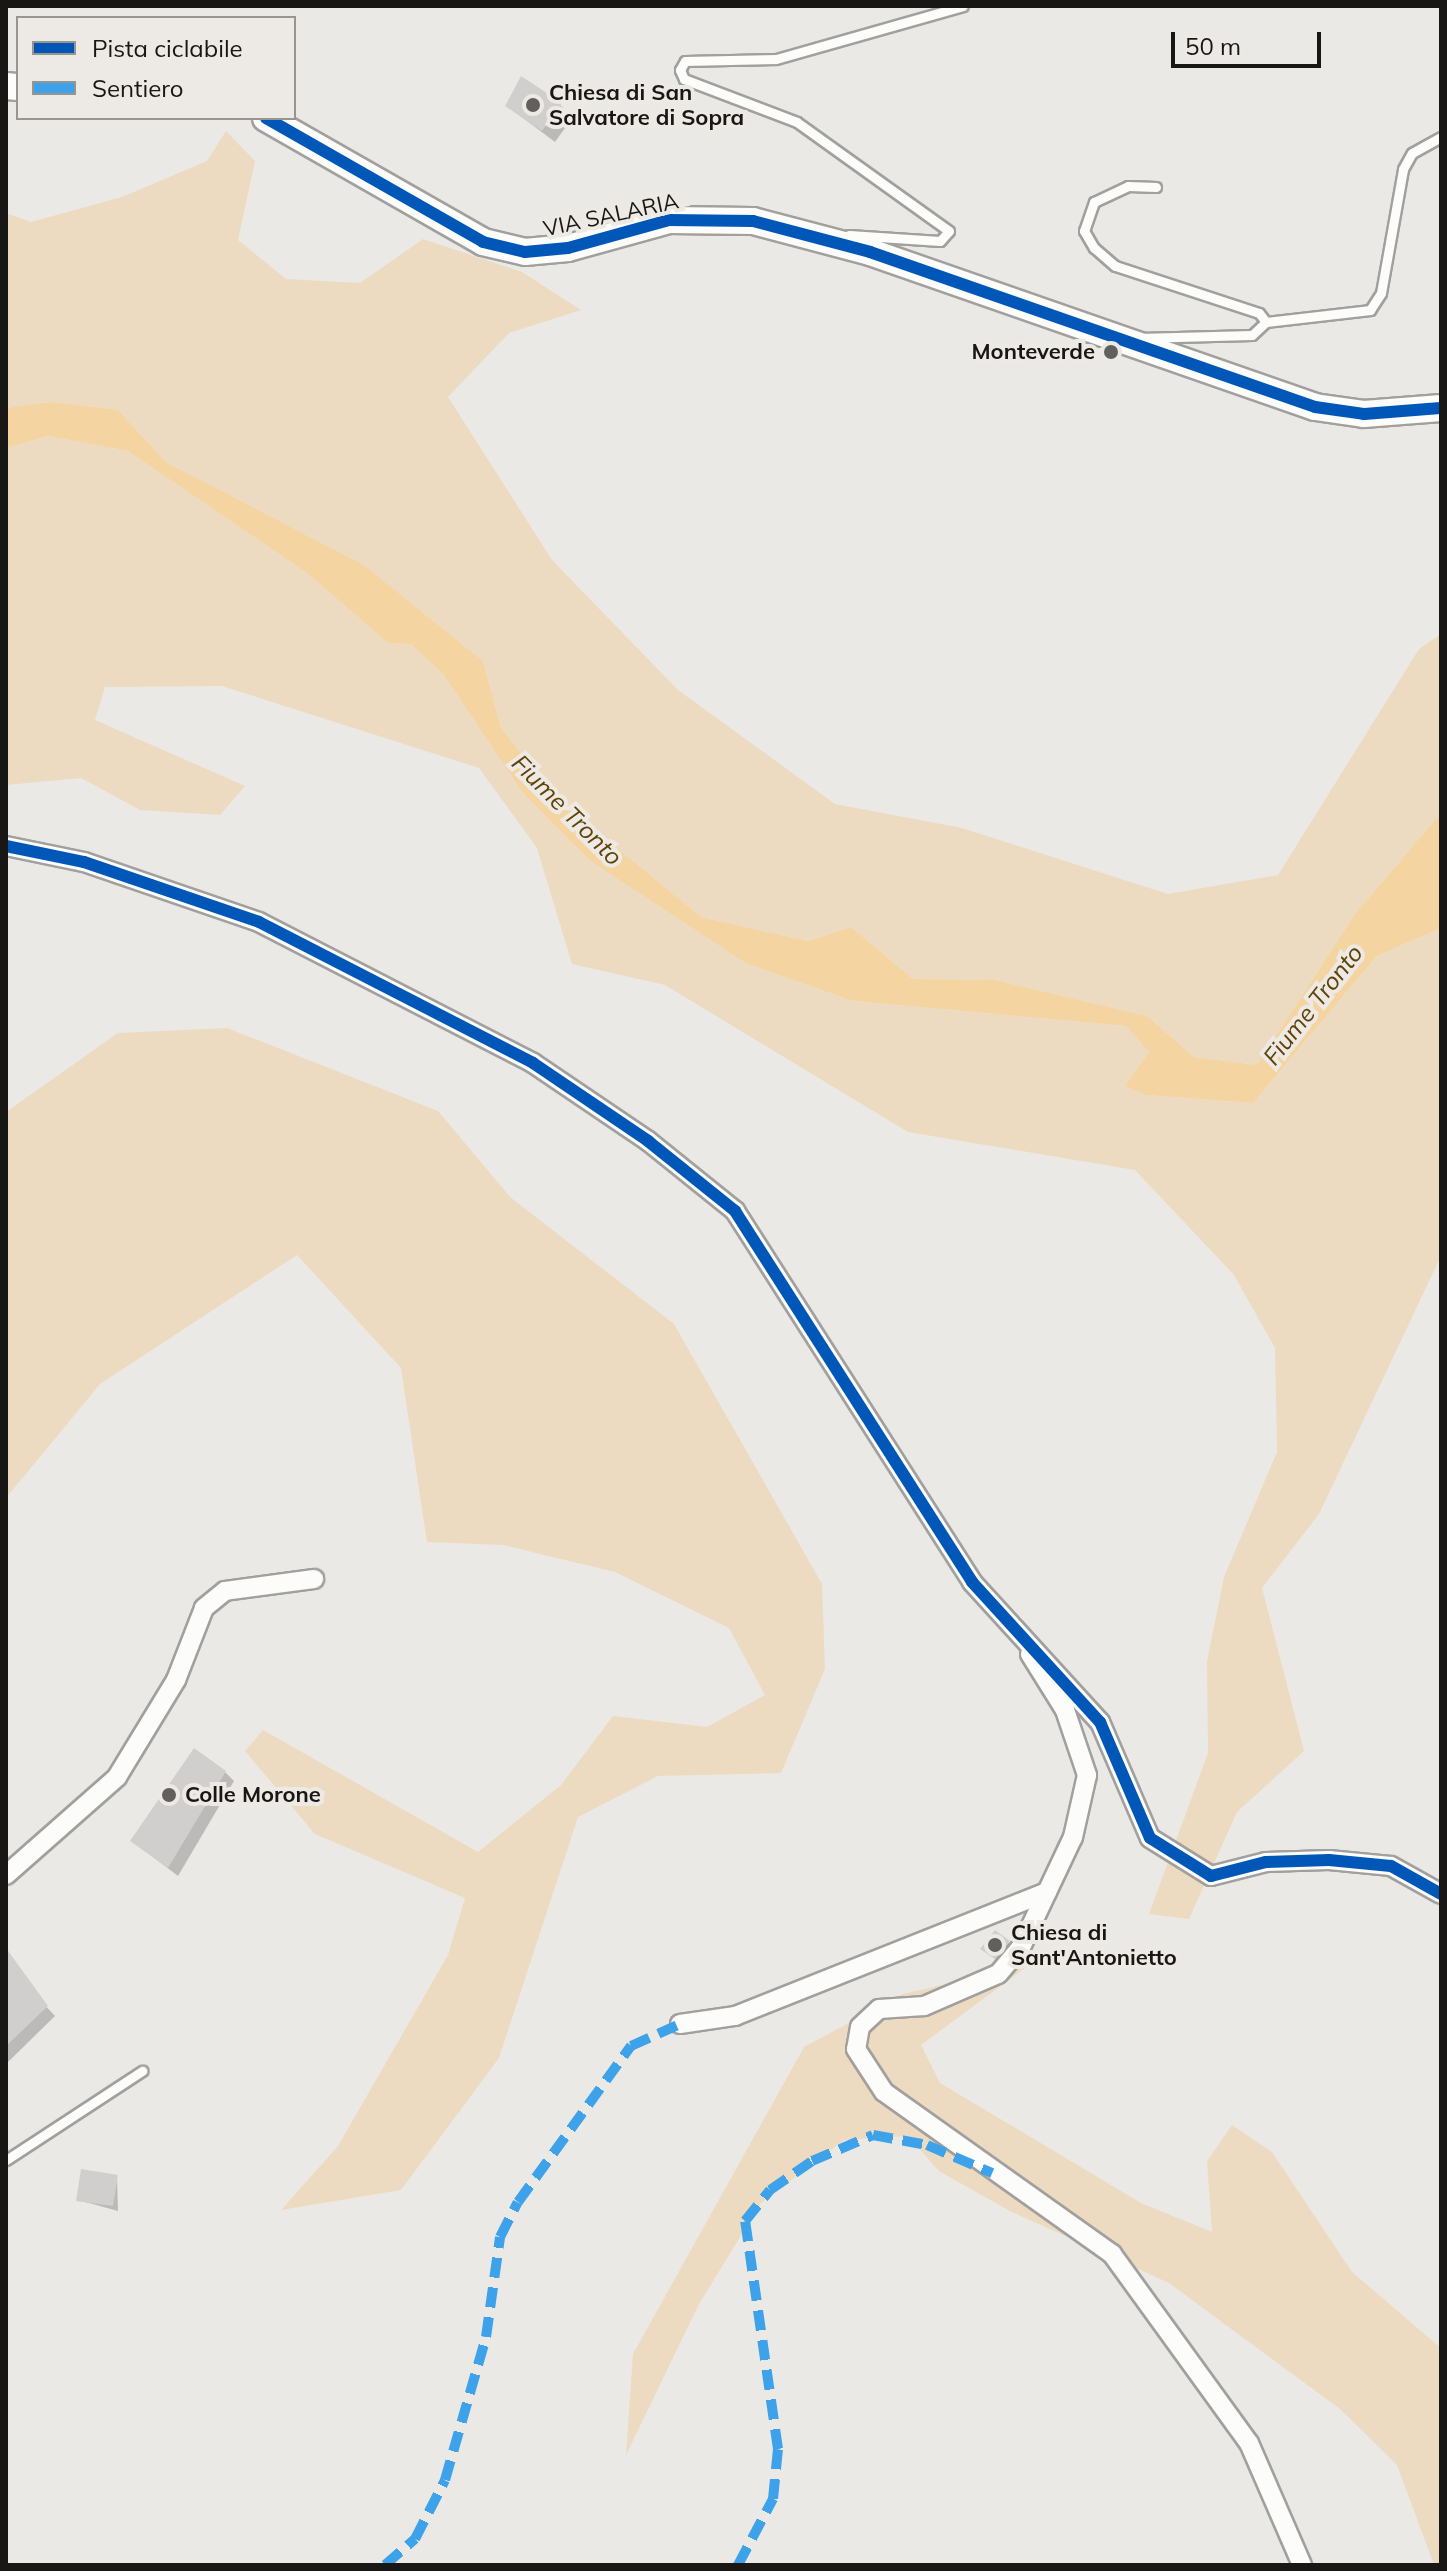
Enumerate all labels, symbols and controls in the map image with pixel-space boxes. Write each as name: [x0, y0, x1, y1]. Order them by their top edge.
legend: [16, 16, 296, 120]
scale bar: [1175, 16, 1325, 66]
text: 50 m: [1185, 31, 1241, 61]
text: Pista ciclabile: [92, 33, 243, 63]
text: Sentiero: [92, 73, 184, 103]
place label: Chiesa di San Salvatore di Sopra: [549, 79, 744, 130]
marker: Chiesa di San Salvatore di Sopra: [524, 96, 542, 114]
street label: VIA SALARIA: [541, 188, 681, 242]
place label: Monteverde: [971, 339, 1095, 365]
marker: Monteverde: [1102, 343, 1120, 361]
water label: Fiume Tronto: [506, 749, 628, 871]
water label: Fiume Tronto: [1257, 939, 1369, 1071]
place label: Colle Morone: [185, 1782, 321, 1808]
marker: Colle Morone: [160, 1786, 178, 1804]
place label: Chiesa di Sant'Antonietto: [1011, 1919, 1177, 1970]
marker: Chiesa di Sant'Antonietto: [986, 1936, 1004, 1954]

